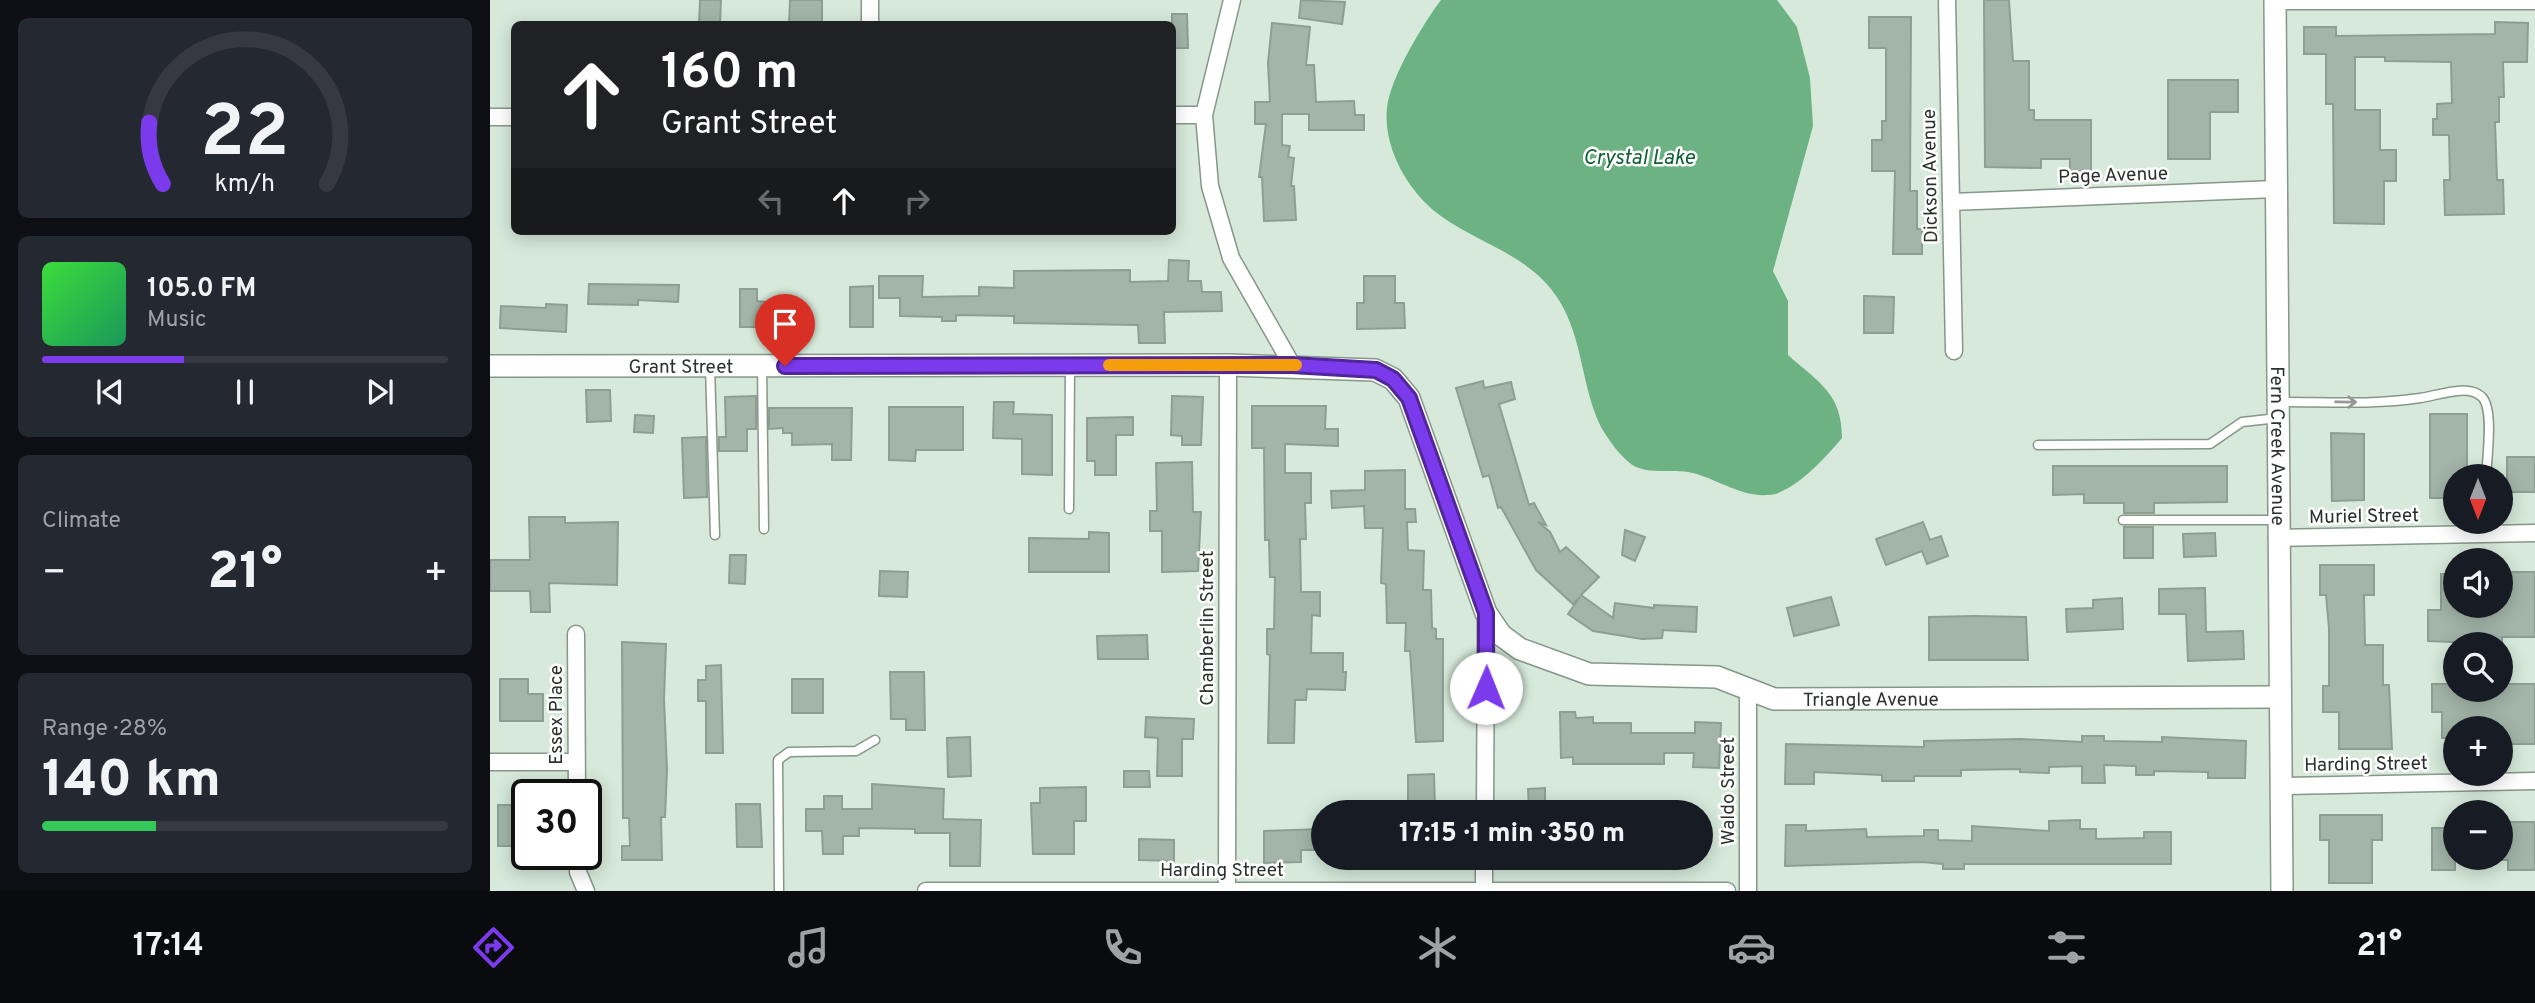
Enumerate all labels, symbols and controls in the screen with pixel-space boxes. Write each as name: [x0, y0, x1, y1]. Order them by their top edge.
text: 160 m: [661, 44, 798, 106]
icon: ahead: [546, 49, 637, 140]
text: 22: [200, 91, 290, 183]
text: Grant Street: [661, 105, 837, 145]
street label: Dickson Avenue: [1918, 109, 1944, 243]
water label: Crystal Lake: [1583, 145, 1696, 172]
street label: Page Avenue: [2058, 162, 2168, 190]
text: km/h: [215, 169, 275, 201]
icon: left: [752, 182, 790, 220]
icon: ahead: [825, 182, 863, 220]
icon: right: [898, 182, 936, 220]
text: 105.0 FM: [147, 273, 256, 306]
pin: [755, 294, 815, 366]
icon: arrive: [766, 305, 804, 343]
text: Music: [147, 306, 207, 335]
street label: Grant Street: [629, 356, 733, 380]
street label: Fern Creek Avenue: [2264, 366, 2289, 526]
icon: previous: [91, 373, 129, 411]
icon: pause: [226, 373, 264, 411]
icon: next: [361, 373, 399, 411]
one-way arrow: [2335, 395, 2358, 409]
north arrow: [2443, 464, 2513, 534]
map controls: [2443, 464, 2513, 870]
street label: Muriel Street: [2309, 504, 2419, 530]
text: Climate: [42, 507, 121, 536]
text: 21°: [208, 541, 282, 607]
button: sound: [2443, 548, 2513, 618]
text: −: [42, 550, 67, 599]
text: +: [423, 550, 448, 599]
street label: Chamberlin Street: [1196, 550, 1220, 706]
button: search: [2443, 632, 2513, 702]
position arrow: [1449, 651, 1523, 725]
street label: Essex Place: [545, 665, 569, 765]
street label: Triangle Avenue: [1803, 688, 1939, 713]
text: Range · 28%: [42, 715, 167, 744]
button: +: [2443, 716, 2513, 786]
street label: Waldo Street: [1717, 737, 1741, 845]
text: 140 km: [42, 749, 221, 815]
street label: Harding Street: [2304, 752, 2428, 778]
speed limit sign: 30: [511, 779, 602, 870]
button: −: [2443, 800, 2513, 870]
text: 17:15 · 1 min · 350 m: [1399, 818, 1625, 851]
street label: Harding Street: [1160, 859, 1284, 883]
icon: directions: [469, 923, 518, 972]
icon: music: [784, 923, 833, 972]
icon: phone: [1098, 923, 1147, 972]
icon: climate: [1413, 923, 1462, 972]
icon: car: [1727, 923, 1776, 972]
icon: filters: [2042, 923, 2091, 972]
text: 17:14: [133, 927, 204, 967]
text: 21°: [2357, 927, 2402, 967]

